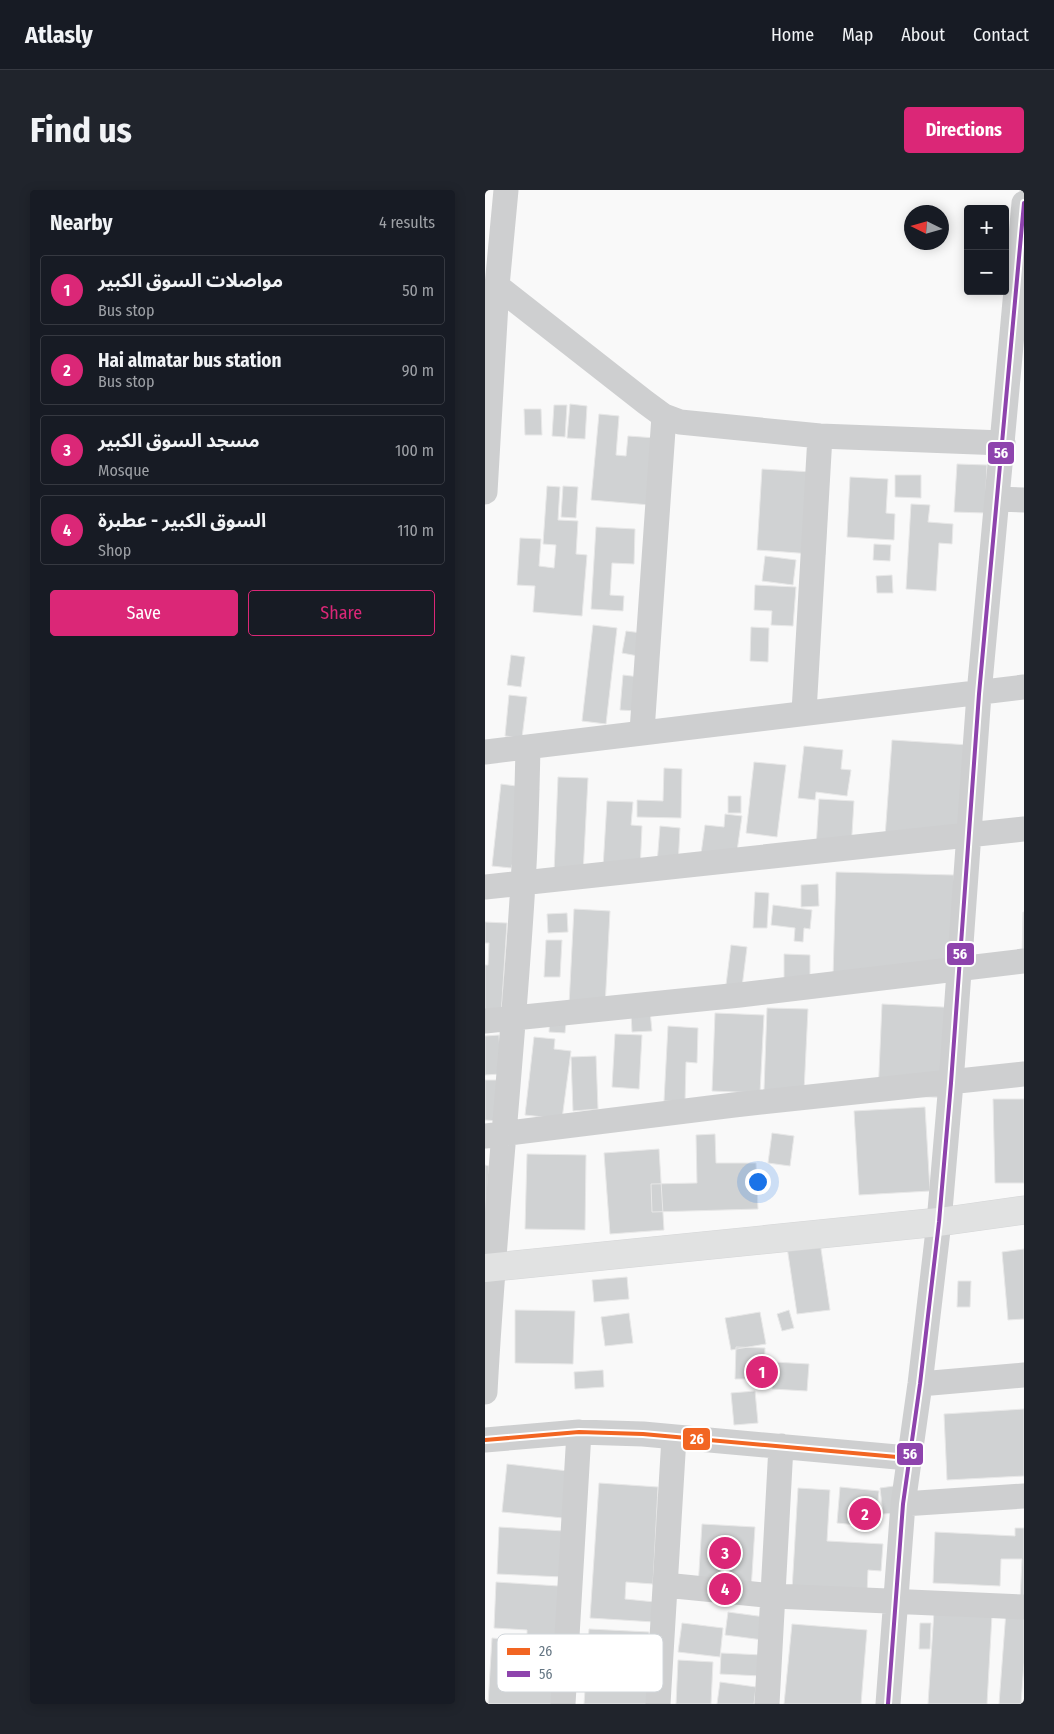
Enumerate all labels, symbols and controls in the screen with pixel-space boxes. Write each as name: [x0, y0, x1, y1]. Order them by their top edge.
text: Atlasly: [25, 21, 93, 49]
text: Home: [771, 24, 814, 46]
text: Map: [842, 24, 873, 46]
text: About: [901, 24, 945, 46]
text: Contact: [973, 24, 1029, 46]
button: Directions: [904, 107, 1024, 153]
text: Find us: [30, 109, 132, 151]
north arrow: [904, 205, 949, 250]
map controls: [964, 205, 1009, 295]
button: +: [964, 205, 1009, 250]
text: Nearby: [50, 210, 112, 236]
text: 4 results: [379, 213, 435, 232]
button: −: [964, 250, 1009, 295]
text: مواصلات السوق الكبير: [98, 269, 283, 292]
text: 1: [64, 281, 70, 300]
text: 50 m: [402, 281, 434, 300]
text: Bus stop: [98, 301, 154, 320]
text: Hai almatar bus station: [98, 349, 281, 372]
text: 2: [63, 361, 71, 380]
text: 90 m: [402, 361, 434, 380]
text: Bus stop: [98, 372, 154, 391]
text: مسجد السوق الكبير: [98, 429, 260, 452]
text: 3: [63, 441, 71, 460]
text: 100 m: [395, 441, 434, 460]
line badge: 56: [987, 441, 1015, 465]
text: 56: [994, 445, 1008, 462]
text: Mosque: [98, 461, 149, 480]
text: السوق الكبير - عطبرة: [98, 509, 266, 532]
text: 4: [63, 521, 71, 540]
text: 110 m: [397, 521, 434, 540]
text: Shop: [98, 541, 131, 560]
button: Save: [50, 590, 238, 636]
button: Share: [248, 590, 435, 636]
line badge: 56: [946, 942, 975, 966]
text: 56: [953, 946, 967, 963]
your location: [745, 1169, 771, 1195]
pin: 1: [746, 1353, 778, 1391]
line badge: 26: [682, 1427, 711, 1451]
text: 26: [689, 1431, 704, 1448]
line badge: 56: [896, 1442, 924, 1466]
text: 56: [903, 1446, 917, 1463]
pin: 2: [849, 1495, 881, 1533]
pin: 3: [709, 1534, 741, 1572]
pin: 4: [709, 1570, 741, 1608]
legend: [497, 1634, 663, 1692]
text: 26: [539, 1643, 552, 1660]
text: 56: [539, 1666, 552, 1683]

